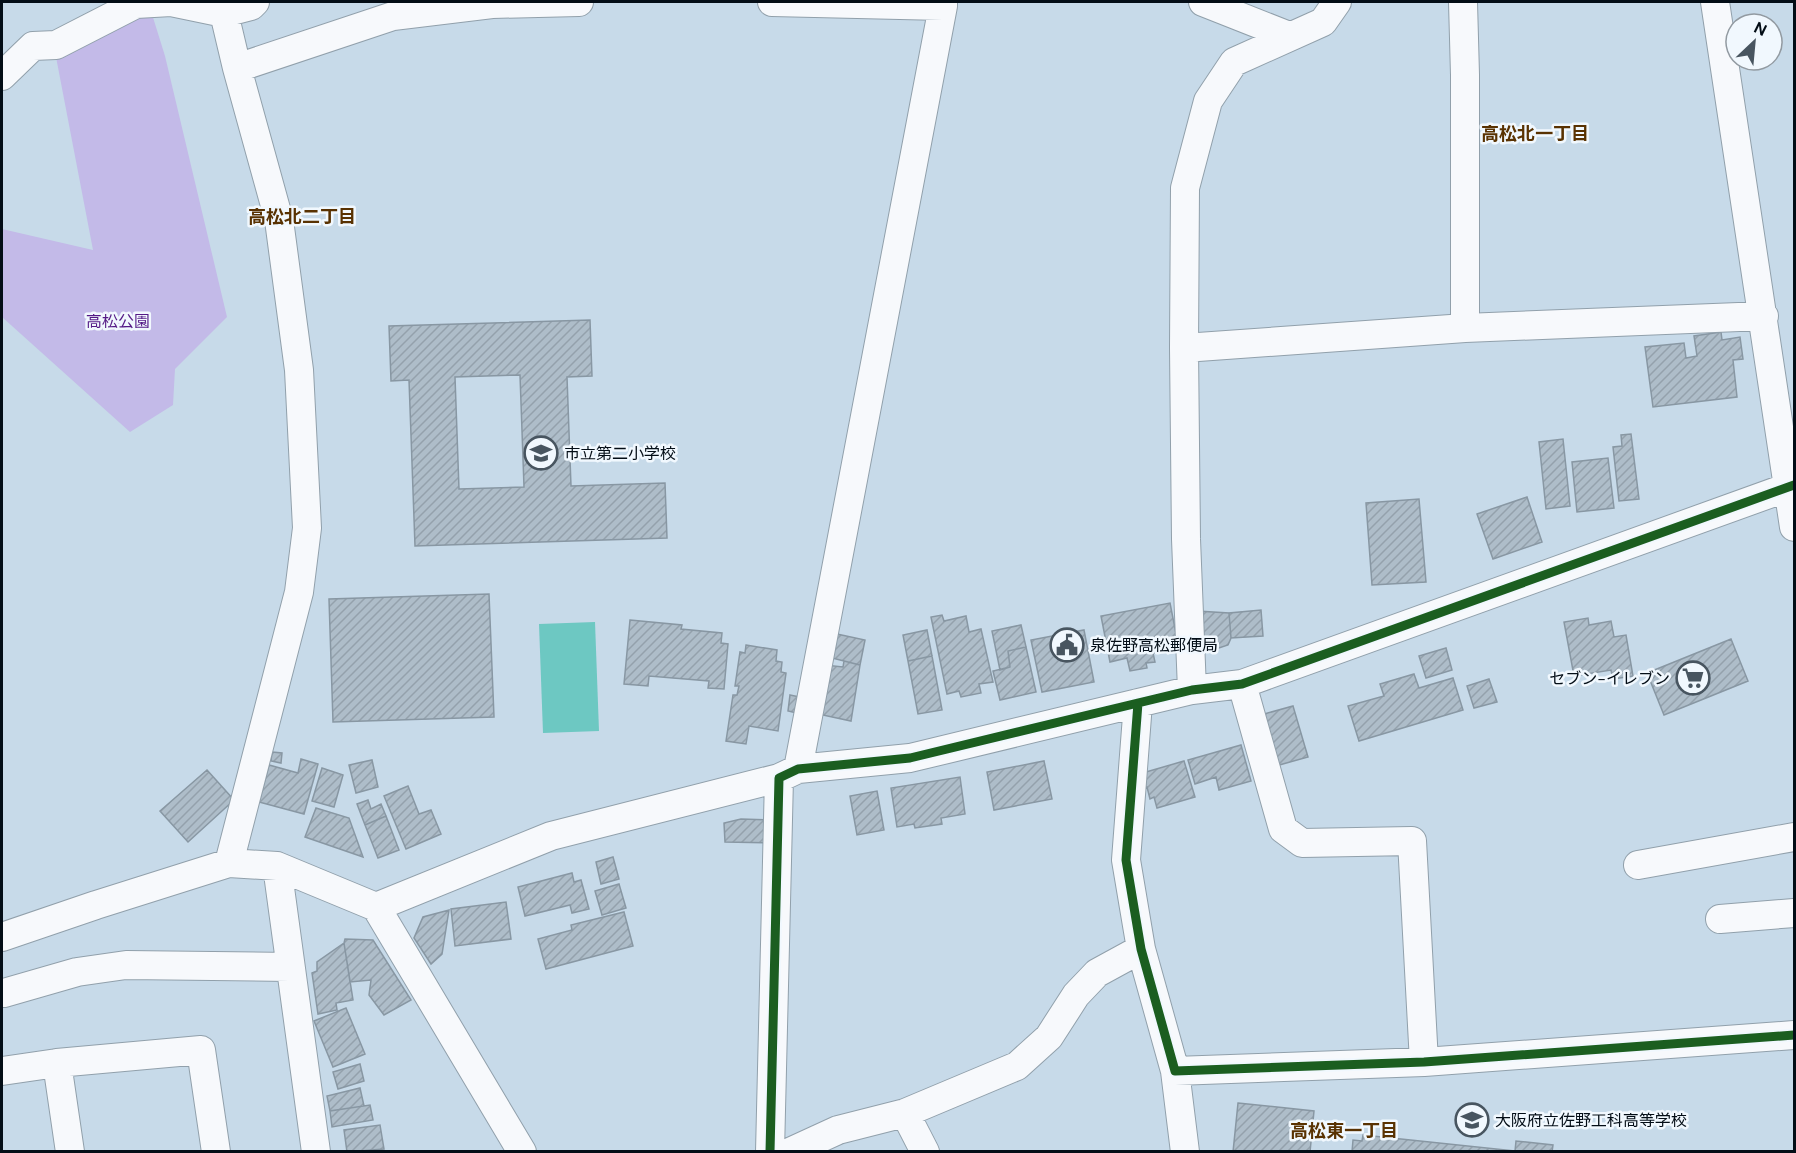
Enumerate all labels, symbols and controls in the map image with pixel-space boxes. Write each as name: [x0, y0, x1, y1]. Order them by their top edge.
north arrow: [1724, 12, 1784, 72]
text: N: [1751, 17, 1770, 41]
district label: 高松北一丁目: [1481, 122, 1589, 146]
district label: 高松北二丁目: [248, 205, 356, 229]
park label: 高松公園: [86, 311, 150, 332]
school or university icon: 市立第二小学校: [523, 435, 559, 471]
place label: 市立第二小学校: [564, 443, 676, 464]
public building icon: 泉佐野高松郵便局: [1049, 627, 1085, 663]
place label: 泉佐野高松郵便局: [1090, 635, 1218, 656]
supermarket icon: セブン-イレブン: [1675, 660, 1711, 696]
place label: セブン-イレブン: [1549, 668, 1670, 689]
school or university icon: 大阪府立佐野工科高等学校: [1454, 1102, 1490, 1138]
place label: 大阪府立佐野工科高等学校: [1495, 1110, 1687, 1131]
district label: 高松東一丁目: [1290, 1119, 1398, 1143]

